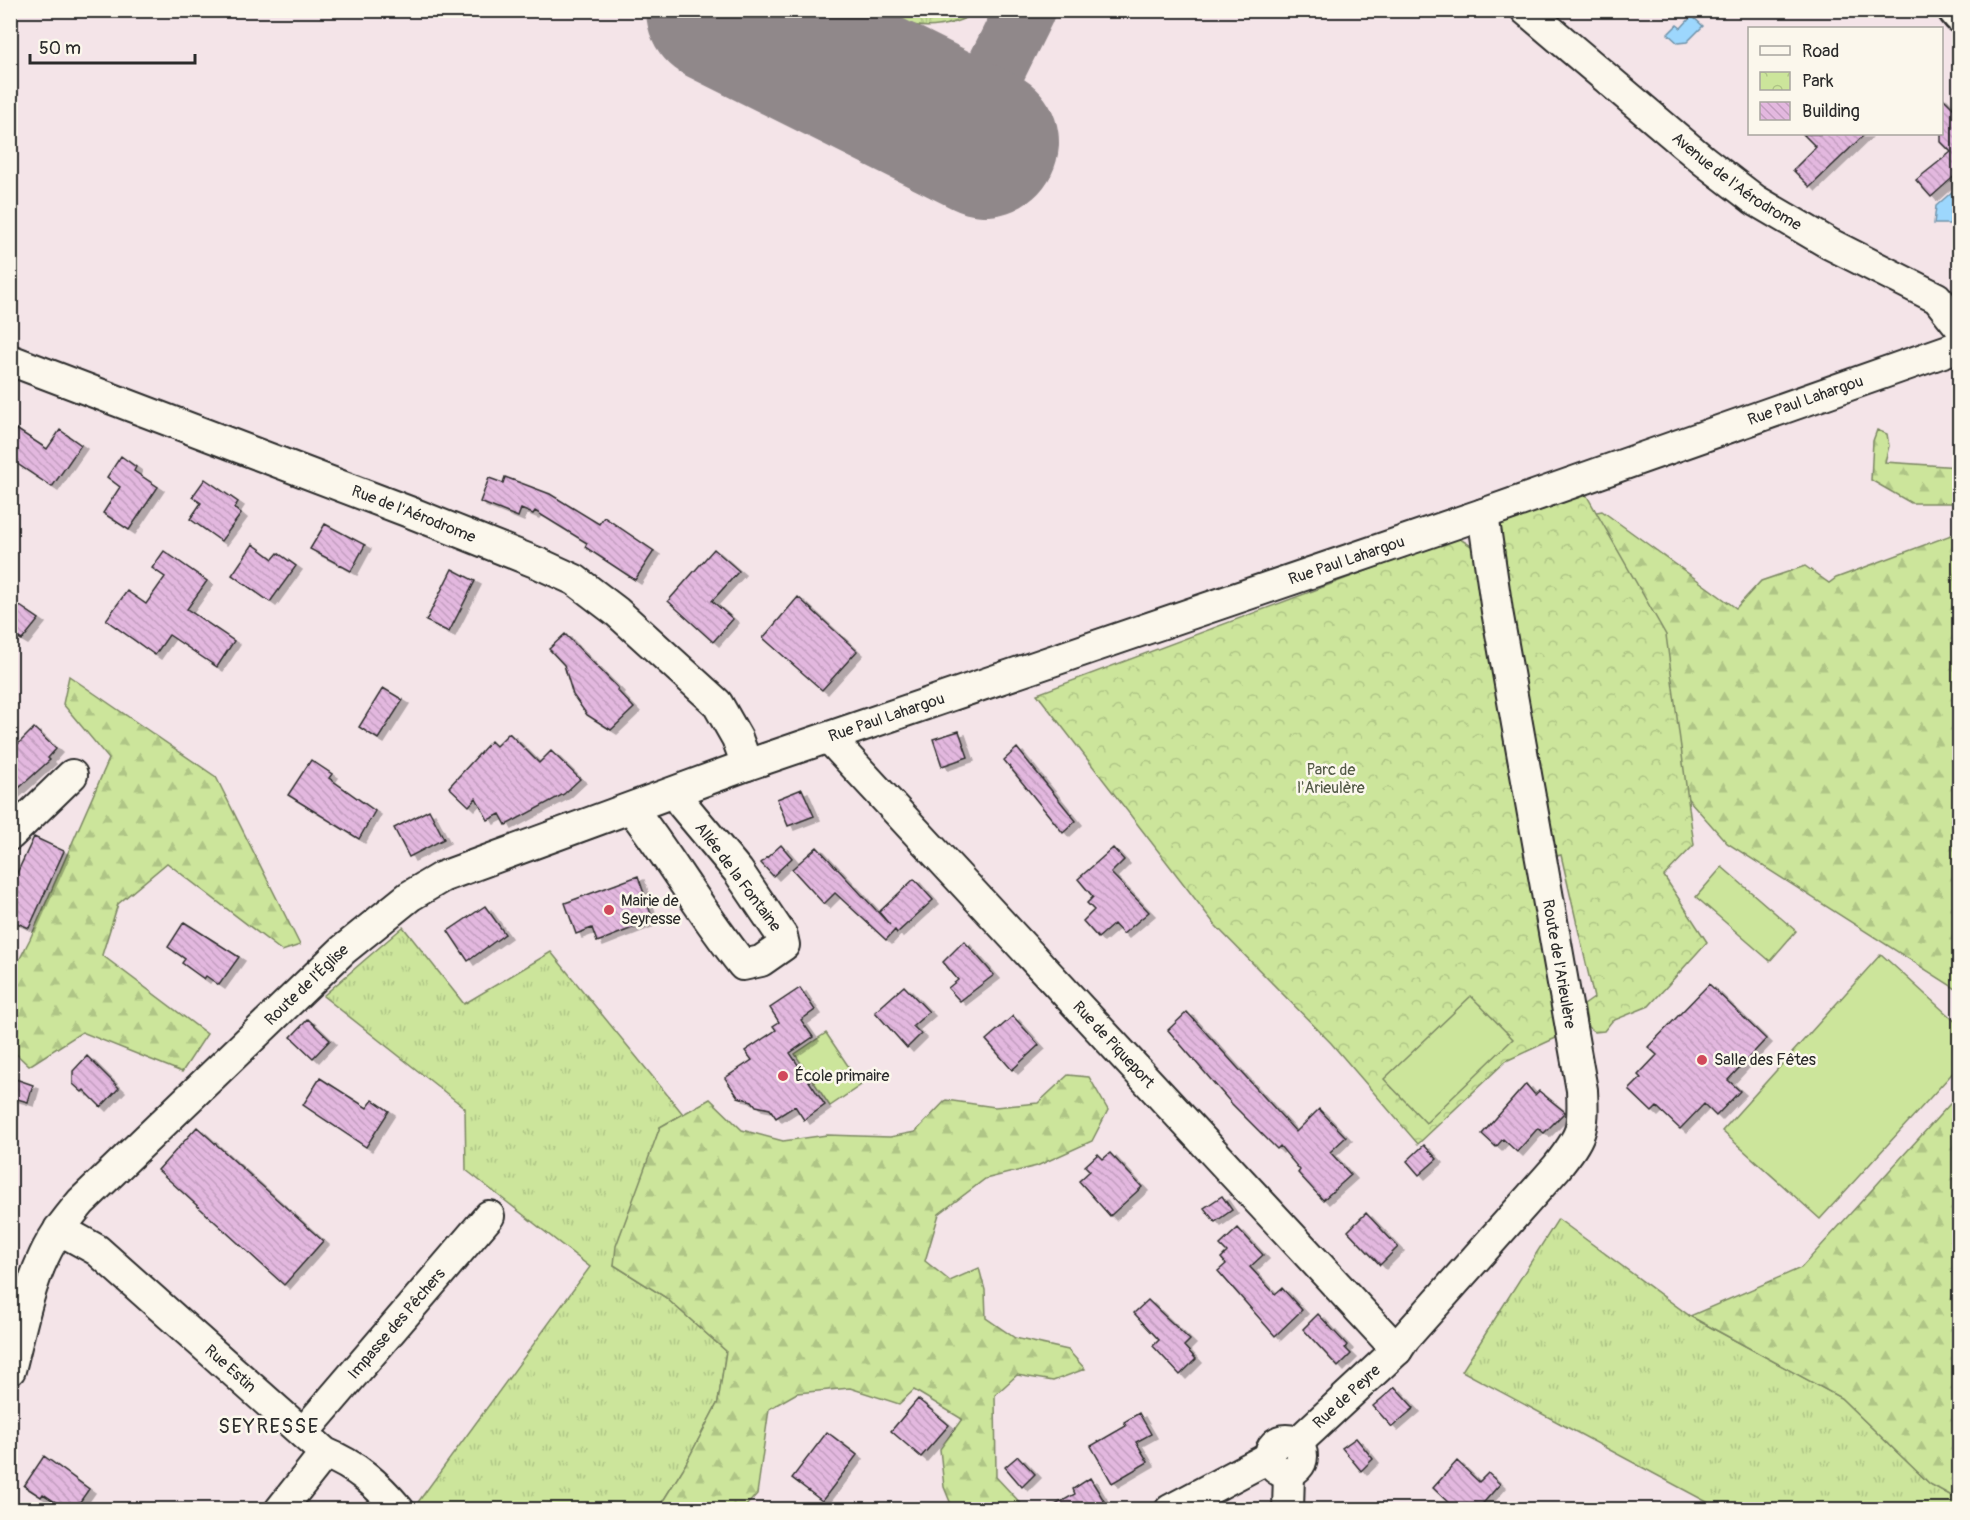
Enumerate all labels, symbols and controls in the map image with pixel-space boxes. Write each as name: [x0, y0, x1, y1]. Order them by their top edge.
scale bar: [30, 27, 195, 65]
legend: [1748, 27, 1943, 135]
text: 50 m: [39, 37, 81, 60]
text: Road: [1802, 40, 1839, 63]
text: Park: [1802, 70, 1834, 93]
text: Building: [1802, 100, 1860, 123]
street label: Avenue de l'Aérodrome: [1668, 128, 1805, 235]
street label: Rue Paul Lahargou: [1745, 371, 1866, 430]
street label: Rue de l'Aérodrome: [349, 481, 479, 547]
street label: Rue Paul Lahargou: [1286, 531, 1407, 590]
street label: Rue Paul Lahargou: [826, 688, 947, 746]
park label: Parc de l'Arieulère: [1297, 760, 1365, 798]
street label: Allée de la Fontaine: [690, 818, 786, 936]
place label: Mairie de Seyresse: [621, 891, 681, 929]
street label: Route de l'Arieulère: [1538, 898, 1580, 1030]
marker: Mairie de Seyresse: [602, 903, 616, 917]
street label: Route de l'Église: [261, 940, 353, 1030]
street label: Rue de Piqueport: [1068, 997, 1159, 1093]
place label: Salle des Fêtes: [1714, 1050, 1816, 1070]
marker: Salle des Fêtes: [1695, 1053, 1709, 1067]
place label: École primaire: [795, 1066, 889, 1086]
marker: École primaire: [776, 1069, 790, 1083]
street label: Impasse des Pêchers: [344, 1264, 450, 1383]
street label: Rue Estin: [200, 1341, 260, 1397]
street label: Rue de Peyre: [1309, 1360, 1385, 1433]
district label: SEYRESSE: [218, 1414, 320, 1439]

